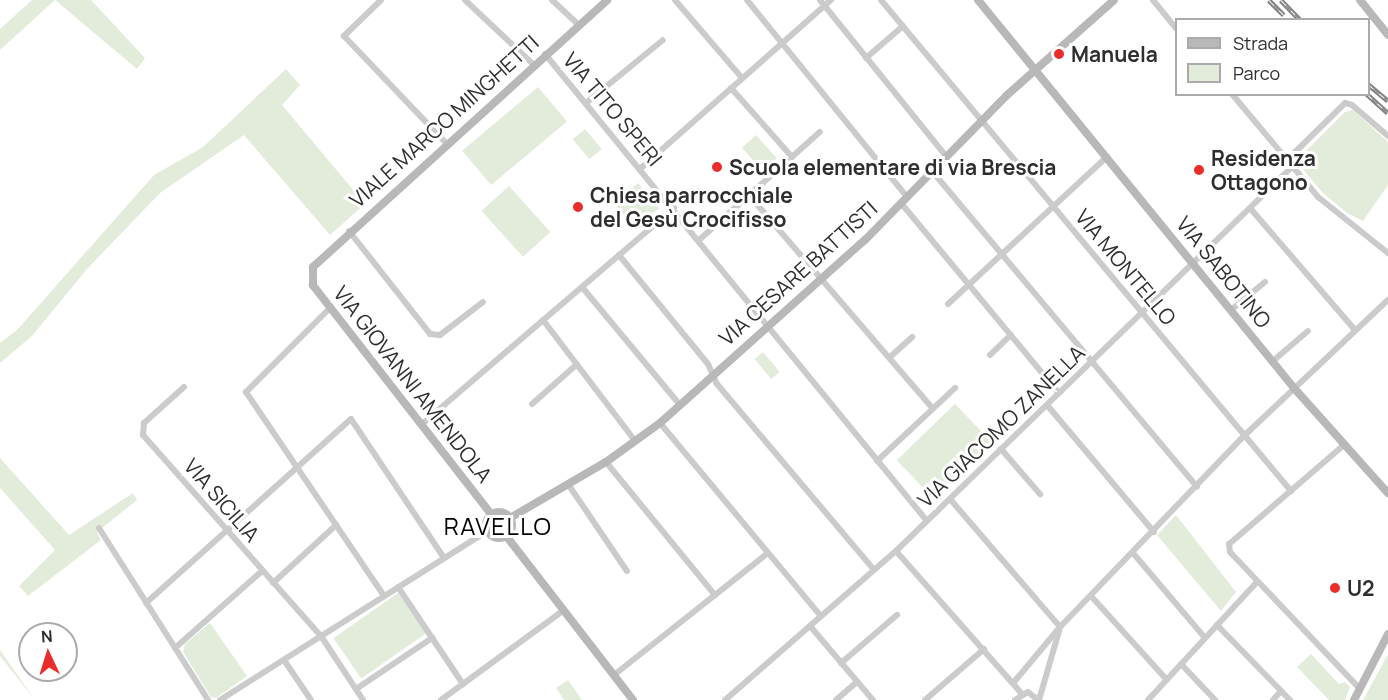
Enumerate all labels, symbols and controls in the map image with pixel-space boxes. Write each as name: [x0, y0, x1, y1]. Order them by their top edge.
legend: [1175, 18, 1370, 96]
street label: VIALE MARCO MINGHETTI: [344, 30, 544, 212]
text: Strada: [1233, 31, 1288, 55]
place label: Manuela: [1071, 41, 1158, 67]
street label: VIA TITO SPERI: [558, 47, 668, 171]
marker: Manuela: [1052, 47, 1066, 61]
text: Parco: [1233, 61, 1280, 85]
place label: Residenza Ottagono: [1211, 145, 1316, 195]
place label: Scuola elementare di via Brescia: [729, 154, 1056, 180]
marker: Scuola elementare di via Brescia: [710, 160, 724, 174]
marker: Residenza Ottagono: [1192, 163, 1206, 177]
place label: Chiesa parrocchiale del Gesù Crocifisso: [590, 182, 793, 232]
street label: VIA CESARE BATTISTI: [714, 195, 882, 351]
marker: Chiesa parrocchiale del Gesù Crocifisso: [571, 200, 585, 214]
street label: VIA MONTELLO: [1070, 204, 1182, 330]
street label: VIA SABOTINO: [1171, 211, 1277, 333]
street label: VIA GIOVANNI AMENDOLA: [328, 281, 498, 487]
street label: VIA GIACOMO ZANELLA: [912, 340, 1090, 512]
street label: VIA SICILIA: [179, 453, 265, 547]
district label: RAVELLO: [444, 512, 552, 540]
place label: U2: [1347, 575, 1375, 601]
marker: U2: [1328, 581, 1342, 595]
north arrow: [18, 622, 78, 682]
text: N: [40, 625, 53, 647]

